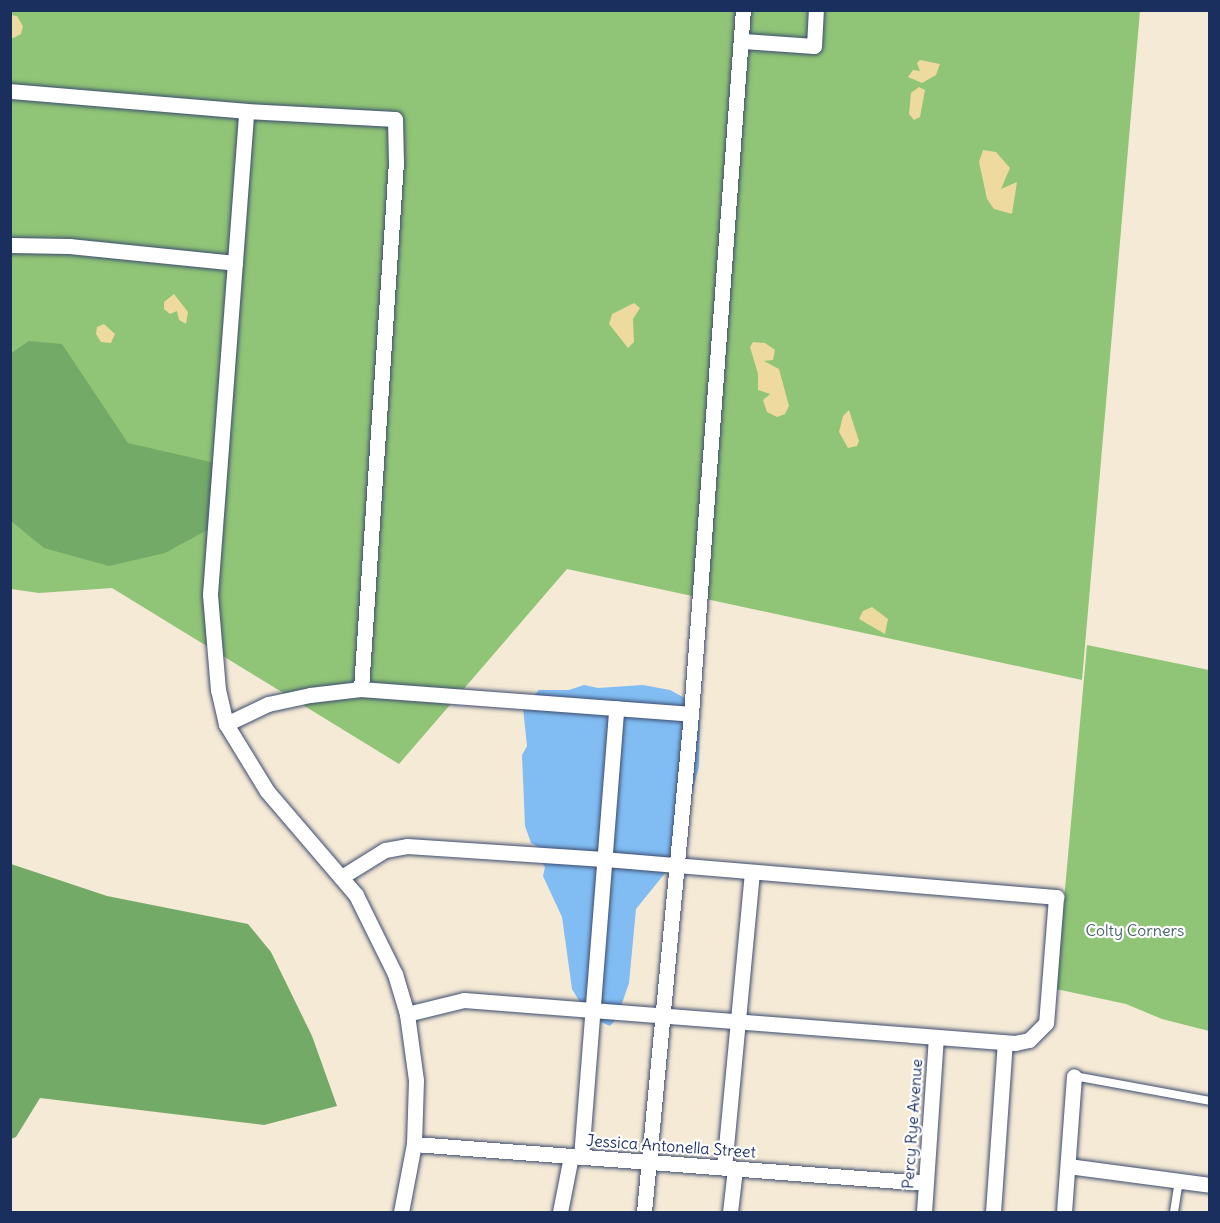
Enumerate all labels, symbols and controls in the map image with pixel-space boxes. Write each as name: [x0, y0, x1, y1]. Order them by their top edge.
park label: Colty Corners: [1086, 920, 1184, 940]
street label: Percy Rye Avenue: [898, 1058, 926, 1190]
street label: Jessica Antonella Street: [585, 1130, 757, 1162]

